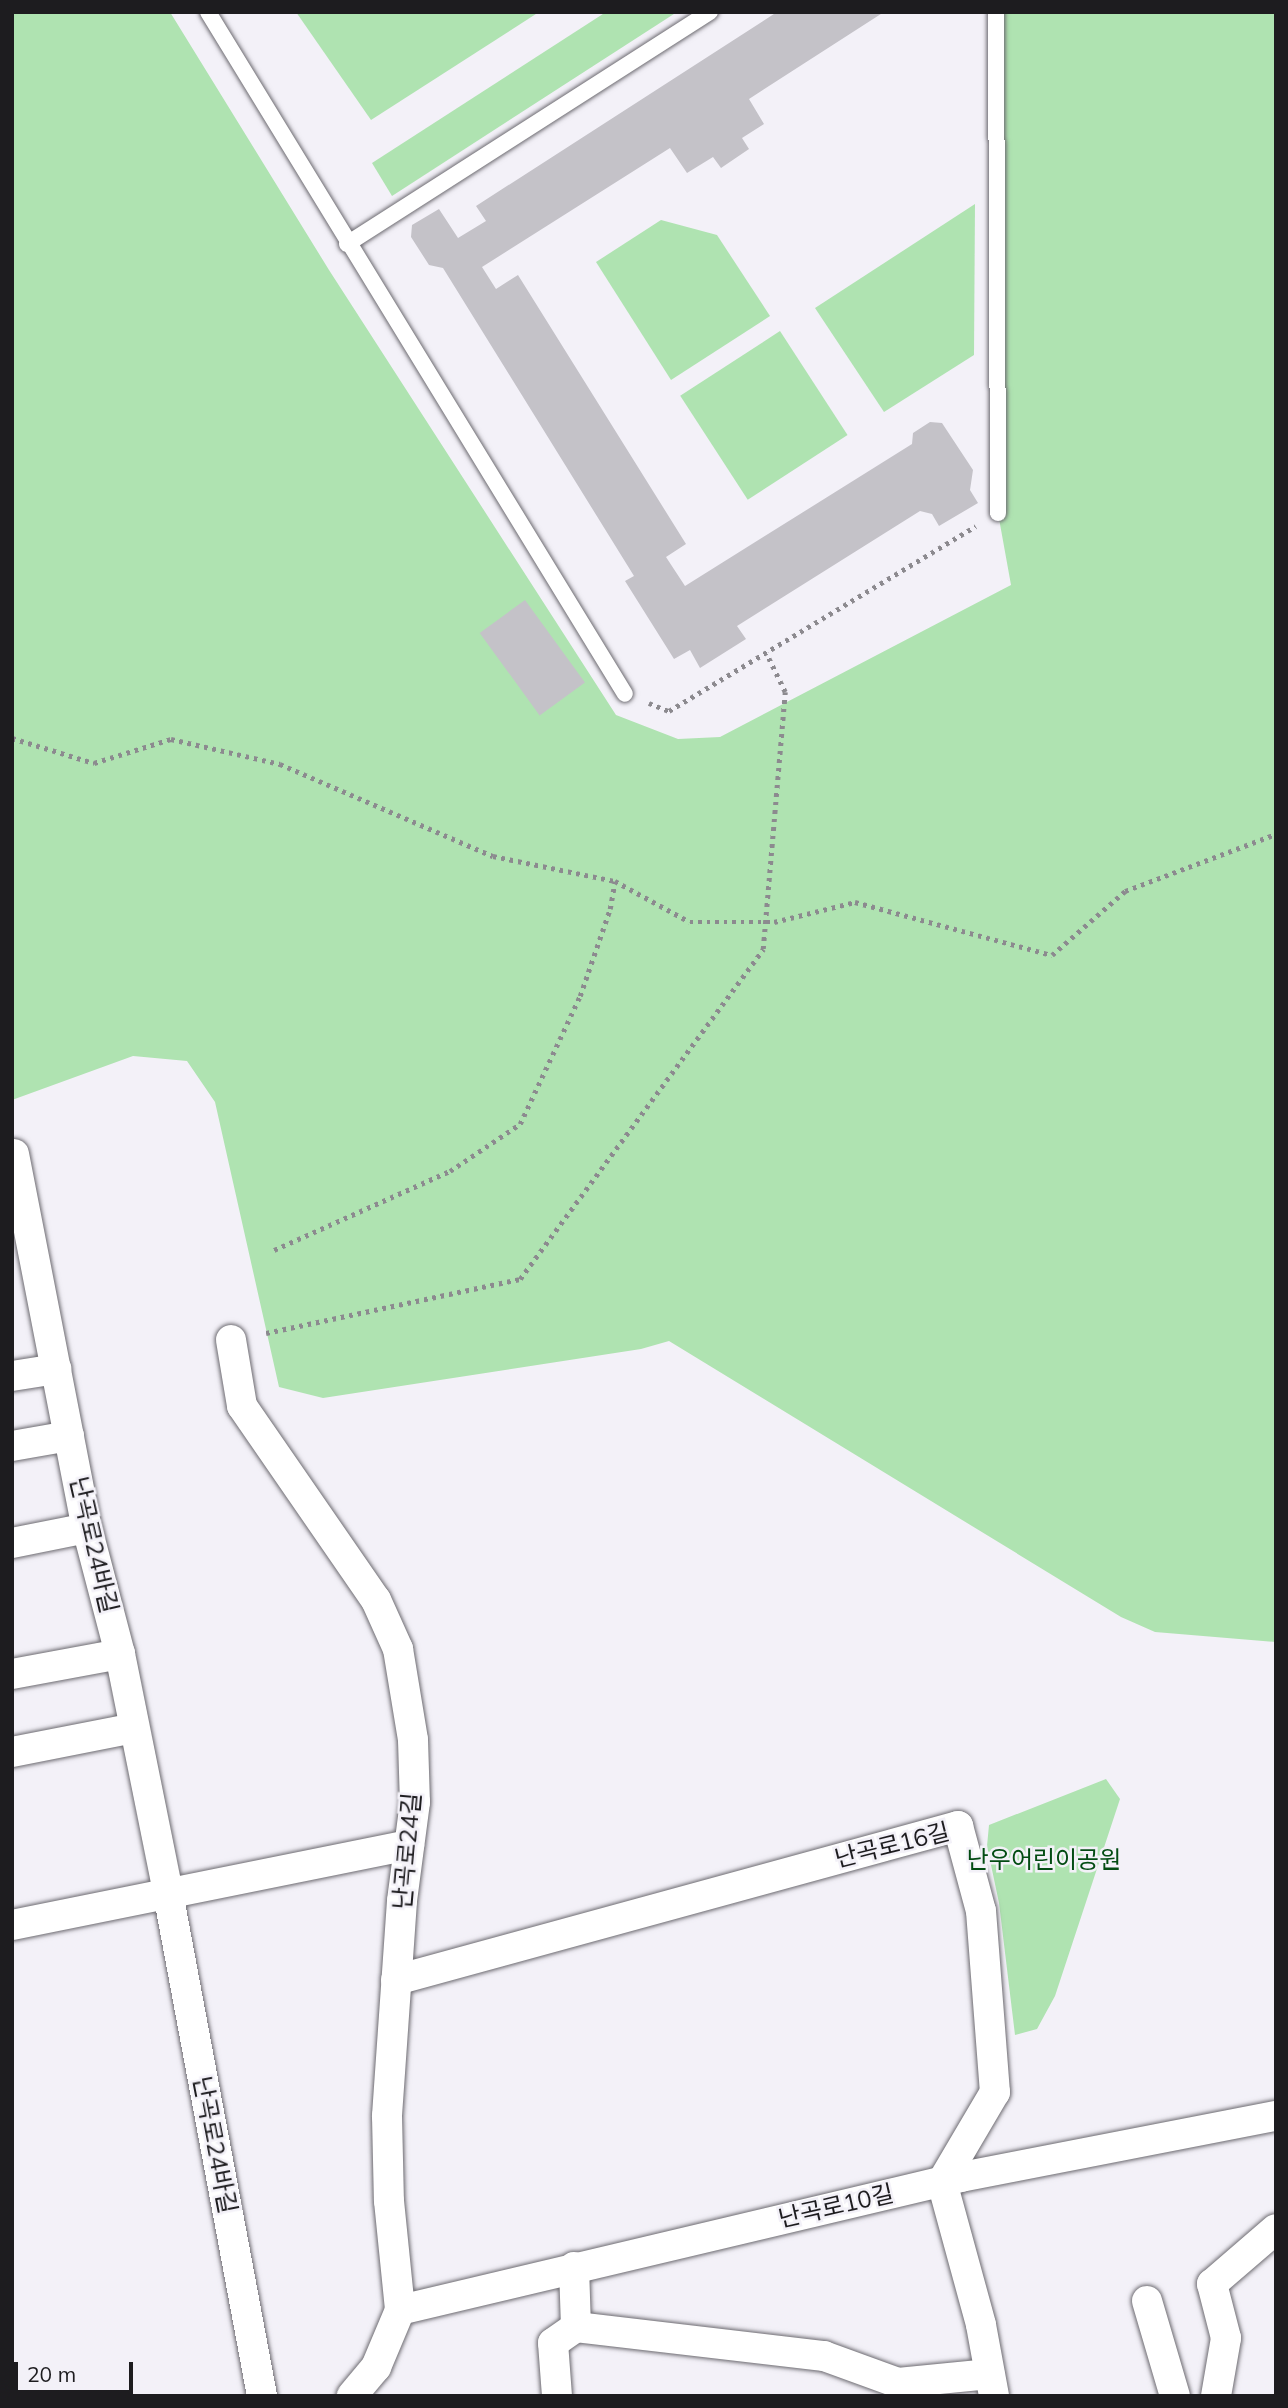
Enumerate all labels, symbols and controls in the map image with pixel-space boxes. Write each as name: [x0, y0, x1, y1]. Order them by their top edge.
street label: 난곡로24바길: [64, 1474, 124, 1616]
street label: 난곡로24길: [388, 1791, 426, 1911]
street label: 난곡로16길: [832, 1817, 952, 1873]
park label: 난우어린이공원: [967, 1846, 1121, 1874]
street label: 난곡로24바길: [188, 2074, 242, 2216]
street label: 난곡로10길: [776, 2179, 896, 2233]
scale bar: [18, 2348, 136, 2392]
text: 20 m: [27, 2361, 76, 2387]

